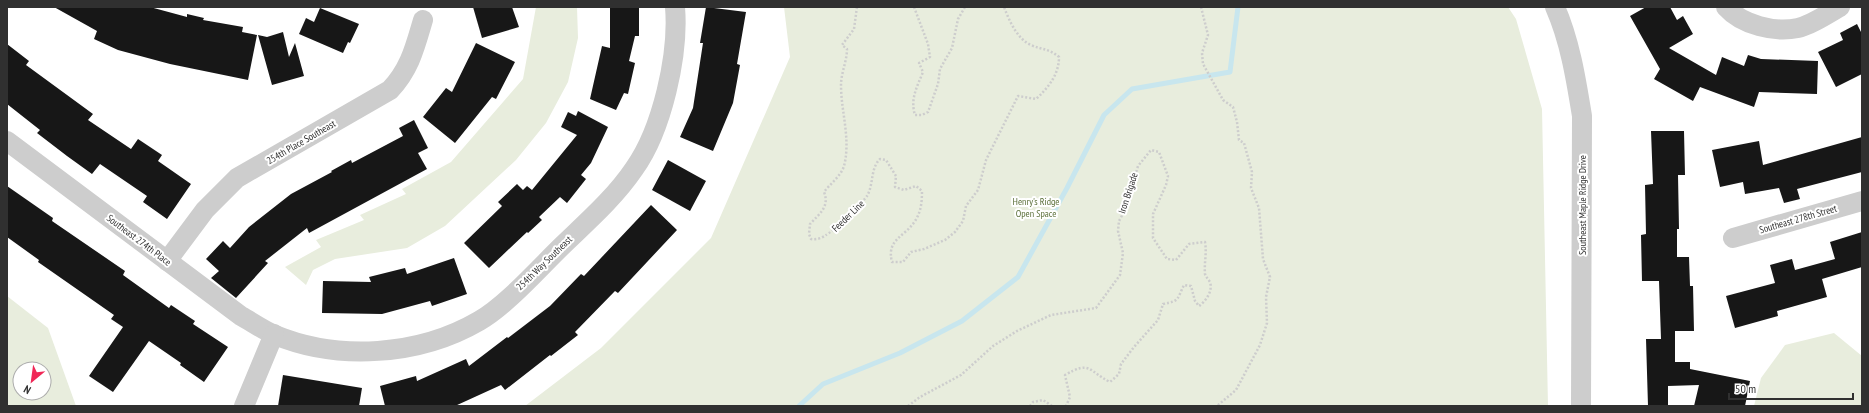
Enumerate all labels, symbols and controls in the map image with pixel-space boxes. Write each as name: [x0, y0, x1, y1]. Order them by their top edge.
street label: 254th Place Southeast: [264, 117, 338, 167]
street label: Southeast Maple Ridge Drive: [1576, 155, 1589, 255]
street label: Iron Brigade: [1115, 171, 1141, 215]
park label: Henry's Ridge Open Space: [1013, 195, 1059, 220]
street label: Feeder Line: [829, 197, 867, 235]
street label: Southeast 278th Street: [1758, 202, 1838, 236]
street label: Southeast 274th Place: [104, 211, 174, 269]
street label: 254th Way Southeast: [513, 233, 575, 293]
north arrow: [12, 361, 52, 401]
scale bar: [1729, 375, 1853, 401]
text: 50 m: [1735, 381, 1756, 396]
text: N: [21, 382, 33, 397]

